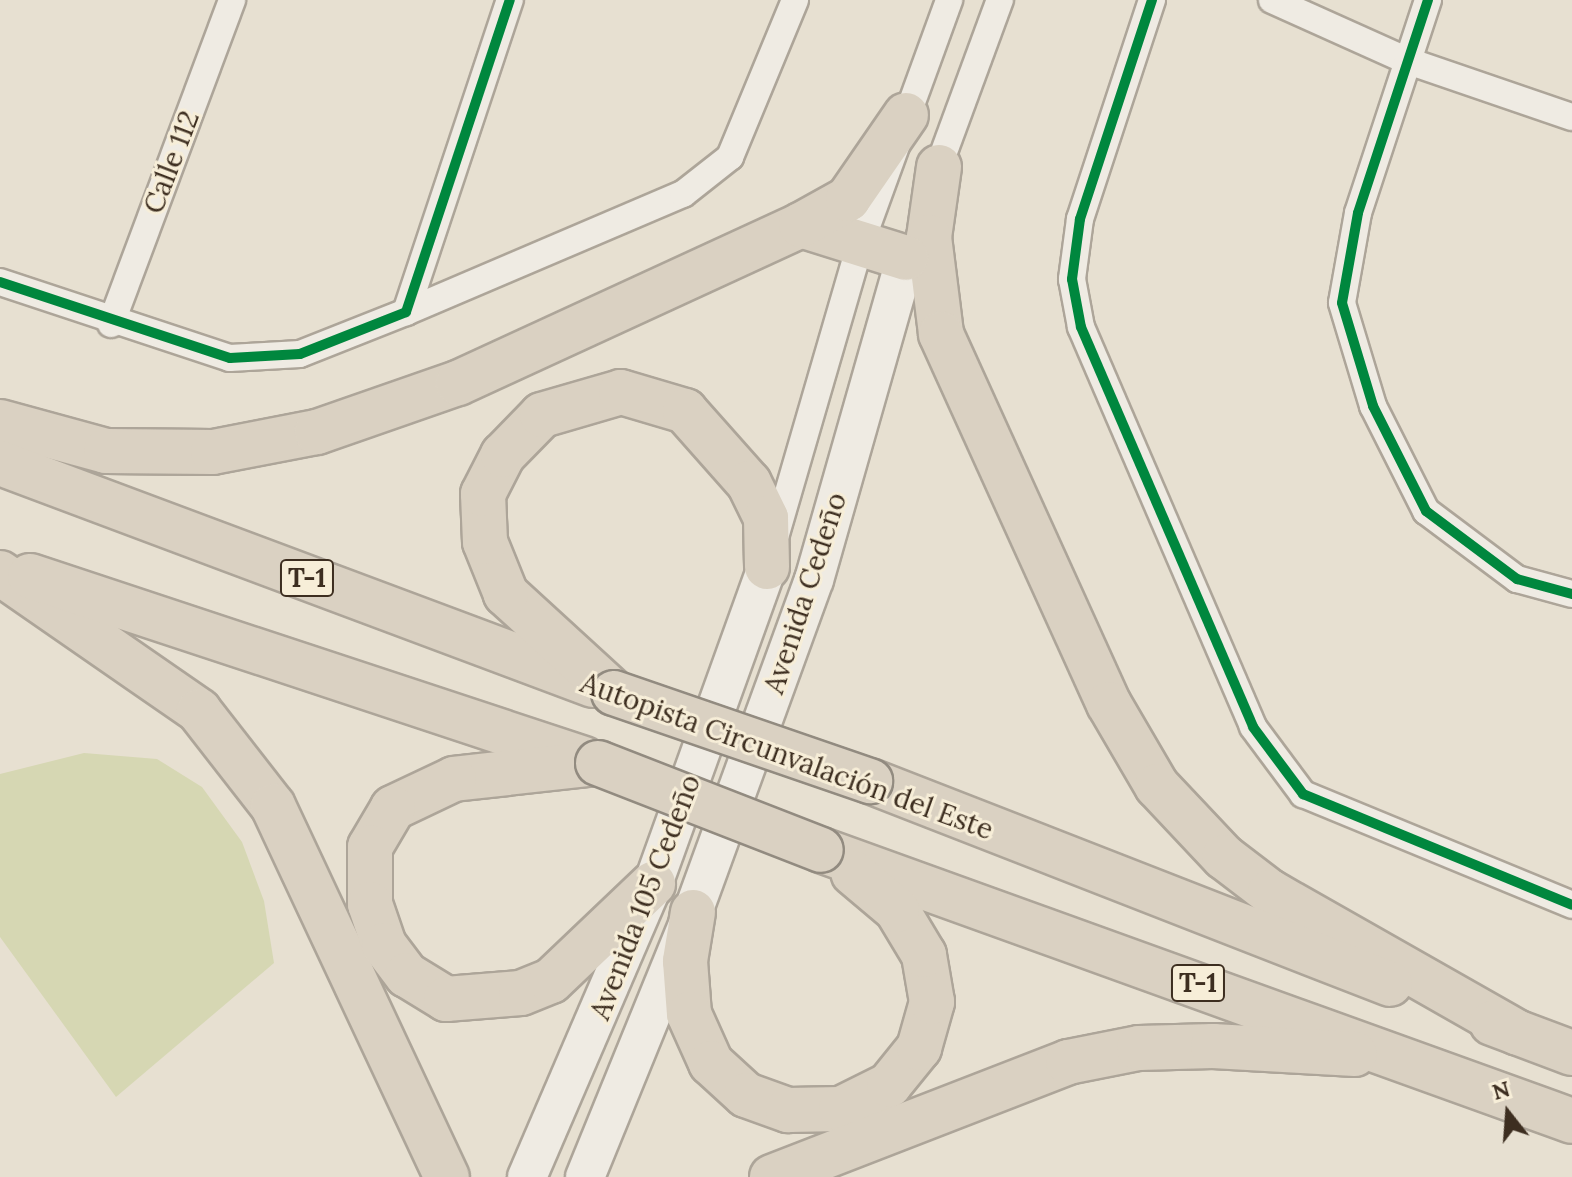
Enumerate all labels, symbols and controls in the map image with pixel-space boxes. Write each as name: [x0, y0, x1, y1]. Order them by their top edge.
street label: Calle 112: [136, 106, 206, 218]
street label: Avenida Cedeño: [757, 488, 853, 698]
road number: T-1: [279, 556, 335, 600]
street label: Autopista Circunvalación del Este: [576, 666, 998, 846]
street label: Avenida 105 Cedeño: [583, 770, 707, 1024]
road number: T-1: [1170, 961, 1226, 1005]
north arrow: [1468, 1073, 1548, 1153]
text: N: [1489, 1074, 1513, 1106]

